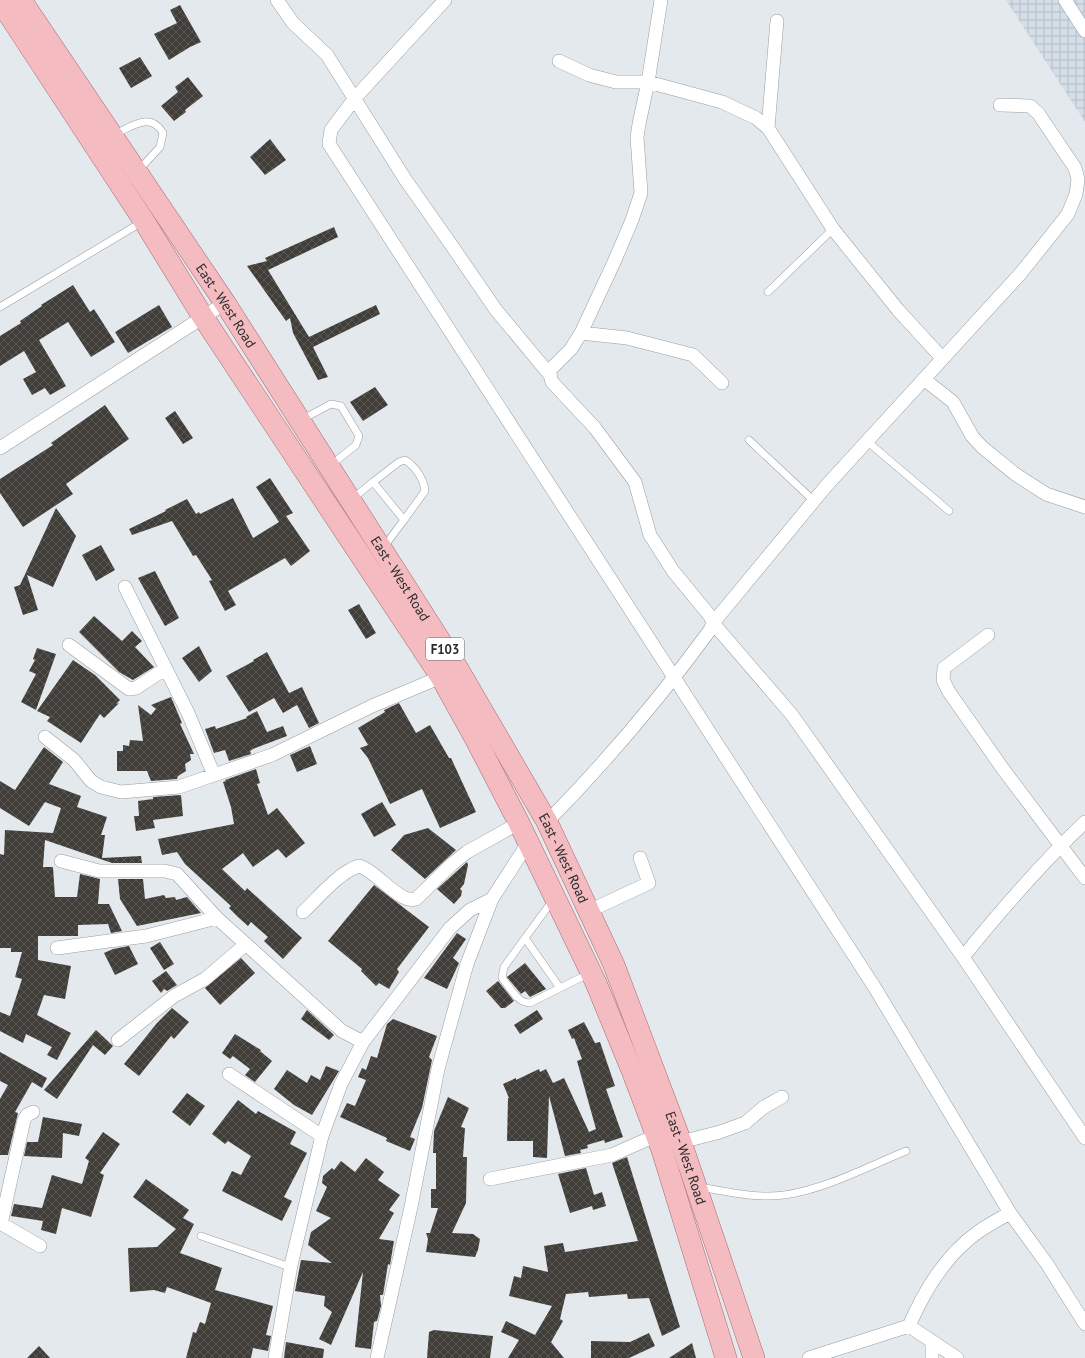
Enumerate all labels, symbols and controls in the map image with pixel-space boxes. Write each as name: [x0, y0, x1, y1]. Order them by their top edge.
street label: East - West Road: [192, 260, 260, 351]
street label: East - West Road: [367, 533, 434, 625]
road number: F103: [426, 638, 464, 660]
street label: East - West Road: [535, 810, 593, 906]
street label: East - West Road: [661, 1109, 710, 1207]

